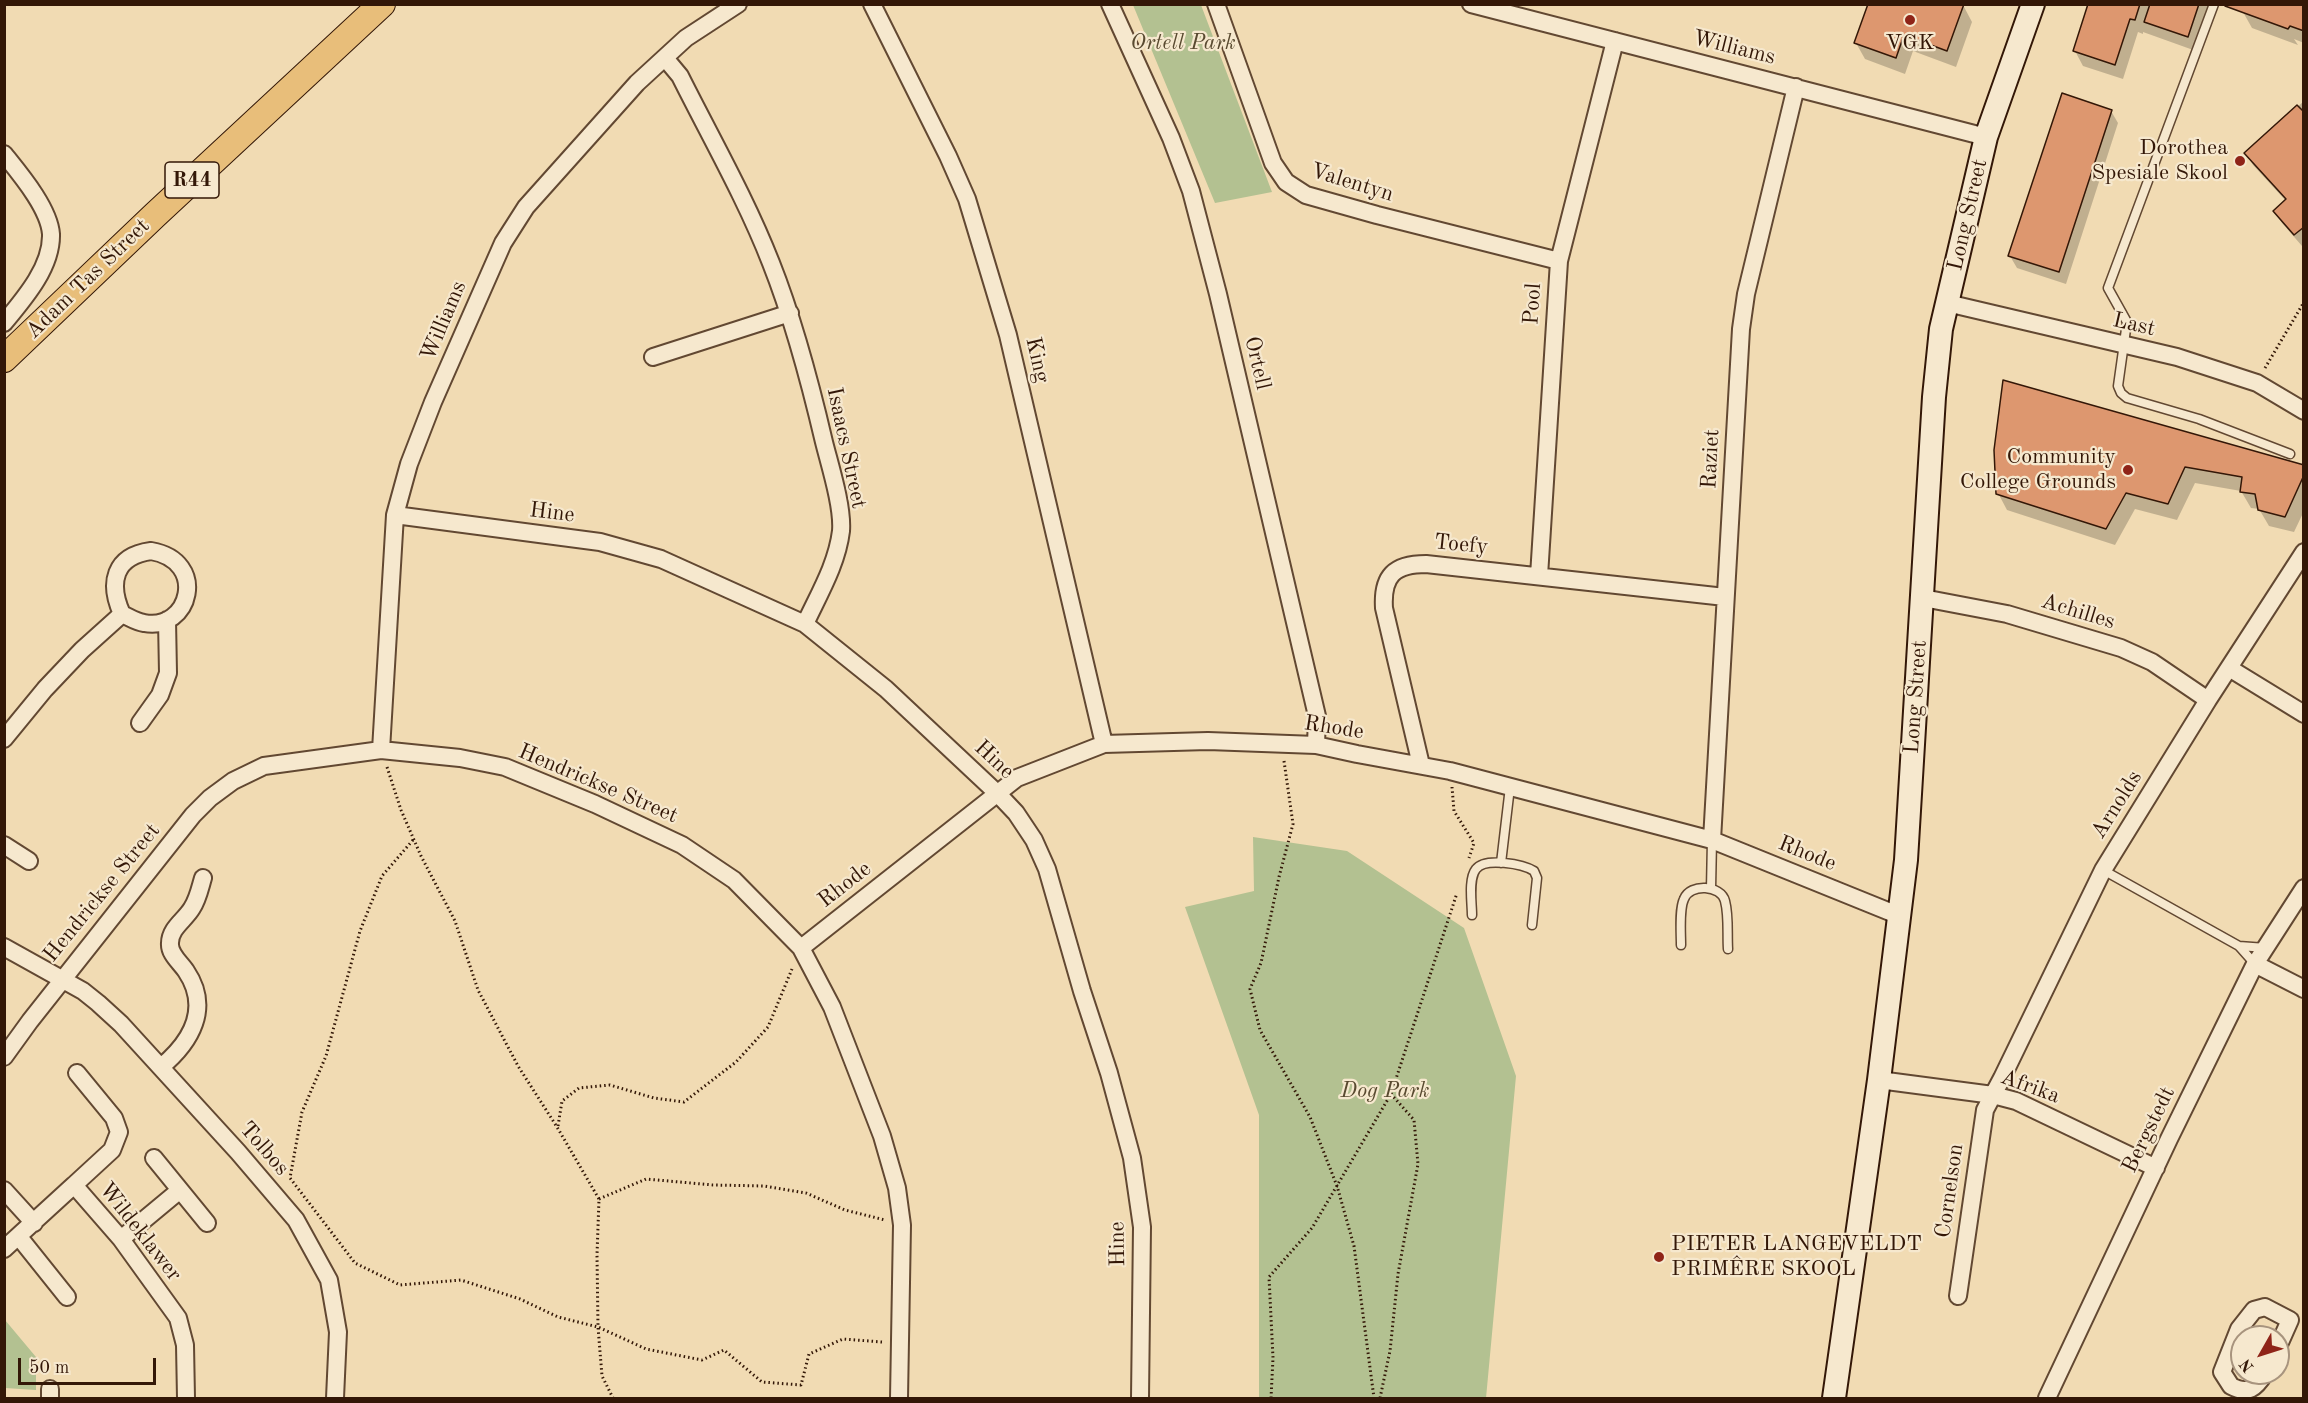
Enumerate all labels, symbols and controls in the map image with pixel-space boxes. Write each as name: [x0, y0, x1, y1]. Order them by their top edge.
marker: VGK: [1903, 13, 1917, 27]
street label: Williams: [1690, 25, 1778, 71]
park label: Ortell Park: [1130, 30, 1236, 56]
place label: VGK: [1885, 30, 1935, 56]
place label: Dorothea Spesiale Skool: [2091, 135, 2228, 186]
marker: Dorothea Spesiale Skool: [2233, 154, 2247, 168]
street label: Long Street: [1942, 157, 1994, 273]
street label: Valentyn: [1307, 158, 1397, 208]
road number: R44: [165, 162, 219, 198]
street label: Adam Tas Street: [20, 213, 156, 345]
street label: Williams: [415, 277, 473, 365]
street label: Pool: [1518, 282, 1548, 326]
street label: Last: [2110, 307, 2158, 343]
street label: King: [1019, 334, 1055, 386]
street label: Ortell: [1238, 334, 1276, 392]
street label: Isaacs Street: [820, 385, 872, 511]
street label: Raziet: [1696, 428, 1726, 490]
place label: Community College Grounds: [1960, 444, 2116, 496]
marker: Community College Grounds: [2121, 463, 2135, 477]
street label: Hine: [528, 497, 576, 529]
street label: Toefy: [1433, 529, 1489, 561]
street label: Achilles: [2038, 588, 2118, 636]
street label: Long Street: [1899, 639, 1933, 755]
street label: Rhode: [1302, 710, 1366, 746]
street label: Hine: [968, 735, 1020, 785]
street label: Hendrickse Street: [514, 738, 682, 830]
street label: Arnolds: [2086, 766, 2148, 844]
street label: Hendrickse Street: [38, 818, 166, 968]
street label: Rhode: [1774, 830, 1840, 878]
street label: Rhode: [813, 856, 877, 914]
street label: Afrika: [1997, 1064, 2063, 1110]
park label: Dog Park: [1341, 1078, 1429, 1104]
street label: Bergstedt: [2117, 1083, 2181, 1177]
street label: Tolbos: [233, 1117, 295, 1181]
street label: Cornelson: [1930, 1142, 1970, 1240]
street label: Wildeklawer: [93, 1177, 187, 1287]
street label: Hine: [1104, 1221, 1132, 1267]
place label: PIETER LANGEVELDT PRIMÊRE SKOOL: [1671, 1231, 1922, 1282]
marker: PIETER LANGEVELDT PRIMÊRE SKOOL: [1652, 1250, 1666, 1264]
north arrow: [2230, 1325, 2290, 1385]
scale bar: [21, 1346, 159, 1384]
text: N: [2238, 1355, 2258, 1375]
text: 50 m: [29, 1359, 69, 1377]

